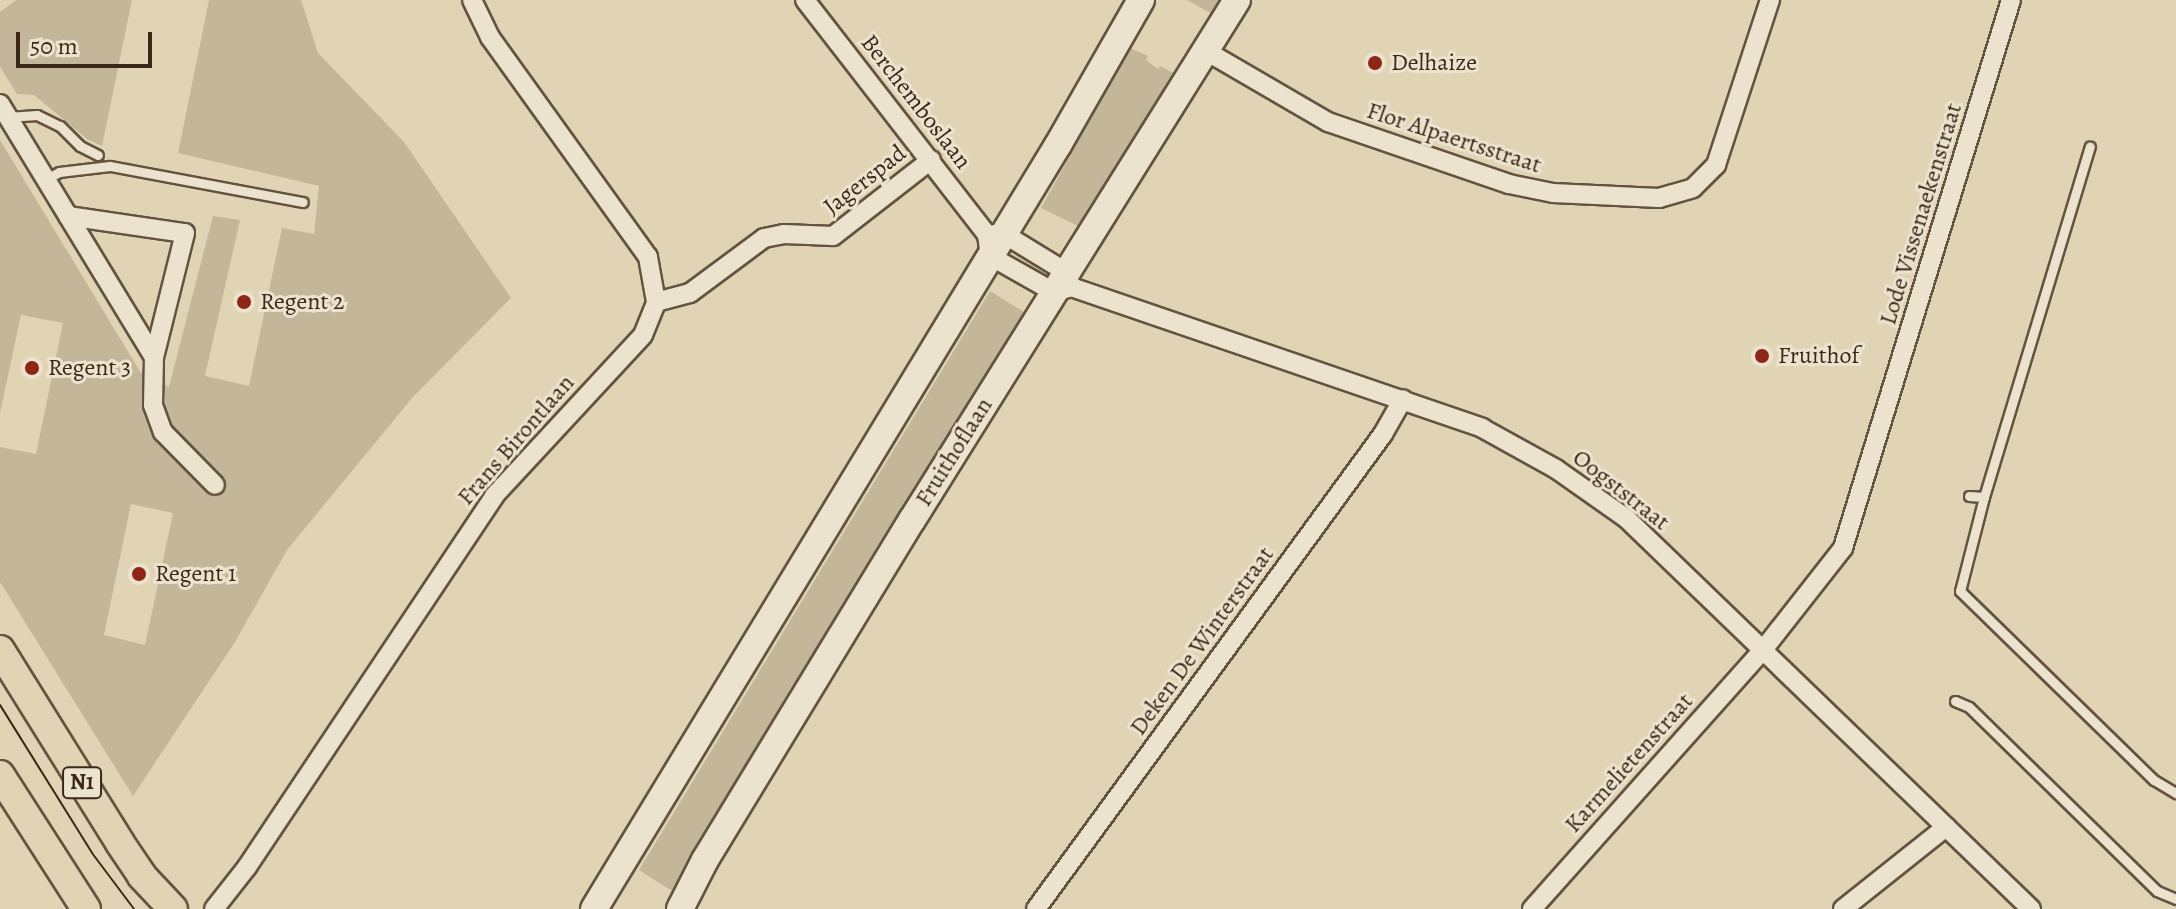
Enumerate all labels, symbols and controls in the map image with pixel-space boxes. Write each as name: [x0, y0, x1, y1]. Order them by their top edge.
scale bar: [20, 16, 156, 66]
street label: Berchemboslaan: [855, 29, 977, 175]
text: 50 m: [30, 30, 78, 62]
place label: Delhaize: [1391, 49, 1477, 77]
marker: Delhaize: [1366, 54, 1384, 72]
street label: Flor Alpaertsstraat: [1363, 96, 1545, 180]
street label: Lode Vissenaekenstraat: [1874, 100, 1968, 328]
street label: Jagerspad: [818, 139, 912, 221]
place label: Regent 2: [260, 288, 344, 316]
marker: Regent 2: [235, 293, 253, 311]
place label: Fruithof: [1778, 342, 1859, 370]
marker: Fruithof: [1753, 347, 1771, 365]
place label: Regent 3: [48, 354, 131, 382]
marker: Regent 3: [23, 359, 41, 377]
street label: Frans Birontlaan: [451, 369, 581, 511]
street label: Fruithoflaan: [909, 392, 999, 512]
street label: Oogststraat: [1567, 443, 1675, 537]
street label: Deken De Winterstraat: [1124, 541, 1280, 741]
place label: Regent 1: [155, 560, 236, 588]
marker: Regent 1: [130, 565, 148, 583]
street label: Karmelietenstraat: [1559, 687, 1699, 839]
road number: N1: [62, 765, 102, 801]

